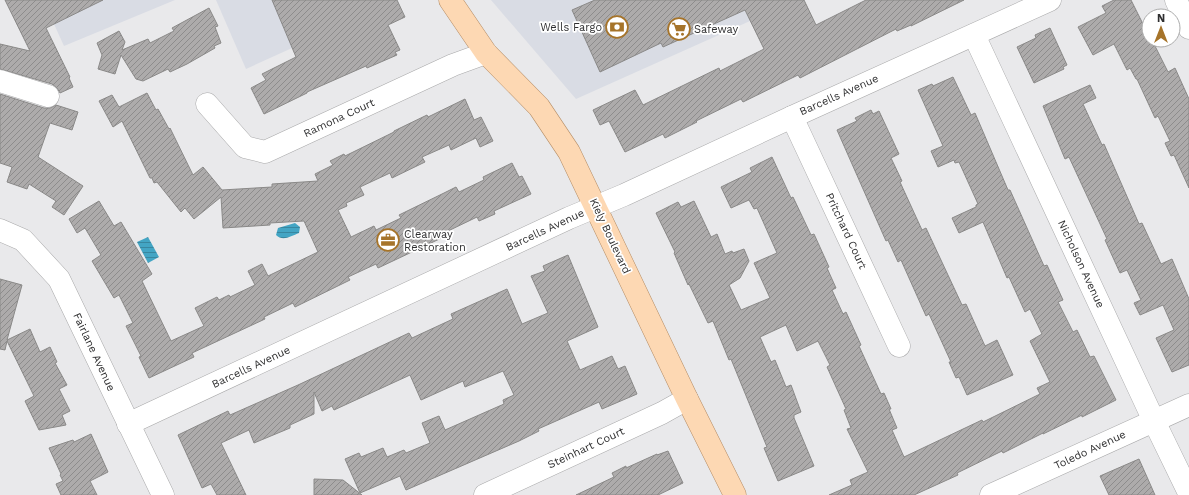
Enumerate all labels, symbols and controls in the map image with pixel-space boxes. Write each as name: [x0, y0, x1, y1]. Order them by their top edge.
north arrow: [1141, 8, 1181, 48]
text: N: [1157, 12, 1165, 25]
bank icon: Wells Fargo: [604, 14, 630, 40]
supermarket icon: Safeway: [666, 16, 692, 42]
place label: Wells Fargo: [540, 21, 602, 34]
place label: Safeway: [694, 23, 738, 36]
street label: Barcells Avenue: [798, 72, 880, 118]
street label: Ramona Court: [301, 96, 377, 140]
street label: Pritchard Court: [823, 191, 870, 272]
street label: Kiely Boulevard: [587, 196, 633, 276]
street label: Barcells Avenue: [504, 206, 586, 254]
street label: Nicholson Avenue: [1055, 218, 1107, 310]
office icon: Clearway Restoration: [375, 227, 401, 253]
place label: Clearway Restoration: [404, 228, 466, 254]
street label: Fairlane Avenue: [70, 311, 118, 393]
street label: Barcells Avenue: [210, 343, 292, 391]
street label: Steinhart Court: [546, 424, 627, 471]
street label: Toledo Avenue: [1052, 428, 1128, 472]

